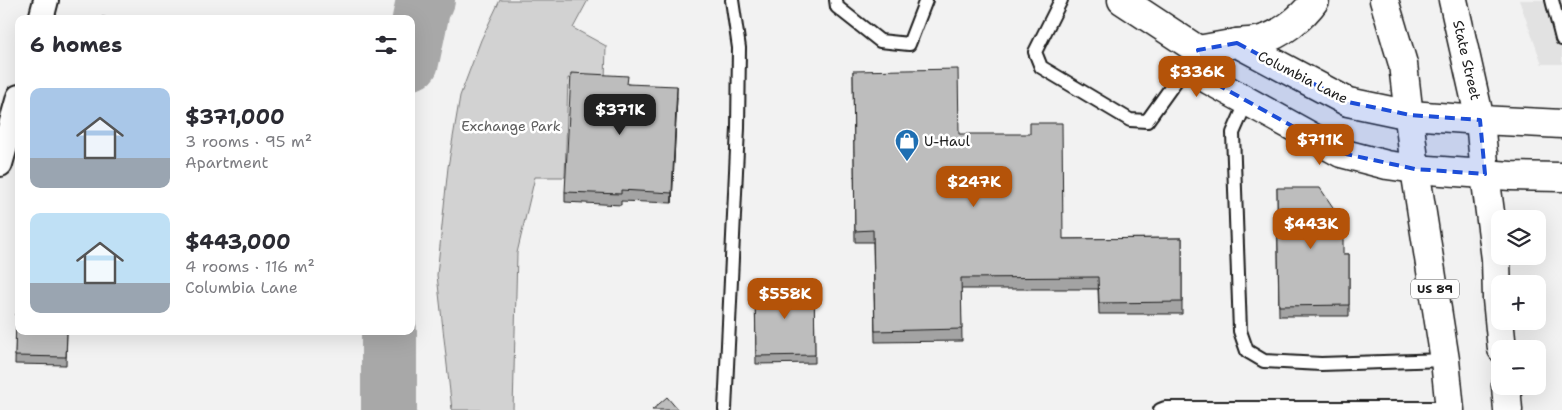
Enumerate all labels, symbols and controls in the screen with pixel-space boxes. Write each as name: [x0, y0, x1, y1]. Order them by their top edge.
street label: State Street: [1449, 18, 1485, 102]
text: 6 homes: [30, 31, 122, 59]
icon: filters: [372, 31, 400, 59]
street label: Columbia Lane: [1255, 47, 1351, 107]
pin: $336K: [1162, 56, 1232, 98]
text: $336K: [1169, 61, 1225, 82]
pin: $371K: [585, 94, 655, 136]
text: $371K: [595, 99, 645, 120]
text: $371,000: [185, 103, 285, 131]
icon: home: [70, 108, 130, 168]
park label: Exchange Park: [461, 117, 561, 135]
pin: $711K: [1285, 124, 1355, 166]
shop icon: U-Haul: [894, 128, 920, 162]
text: $711K: [1297, 129, 1343, 150]
text: 3 rooms · 95 m²: [185, 131, 312, 152]
place label: U-Haul: [924, 132, 971, 150]
text: Apartment: [185, 152, 268, 173]
pin: $247K: [939, 166, 1009, 208]
text: $247K: [947, 171, 1001, 192]
pin: $443K: [1276, 208, 1346, 250]
map controls: [1491, 210, 1546, 395]
button: layers: [1491, 210, 1546, 265]
text: $443K: [1284, 213, 1338, 234]
text: $443,000: [185, 228, 291, 256]
icon: home: [70, 233, 130, 293]
text: 4 rooms · 116 m²: [185, 256, 315, 277]
button: +: [1491, 275, 1546, 330]
text: Columbia Lane: [185, 277, 298, 298]
pin: $558K: [750, 278, 820, 320]
road number: US 89: [1411, 280, 1459, 298]
text: $558K: [758, 283, 812, 304]
button: −: [1491, 340, 1546, 395]

